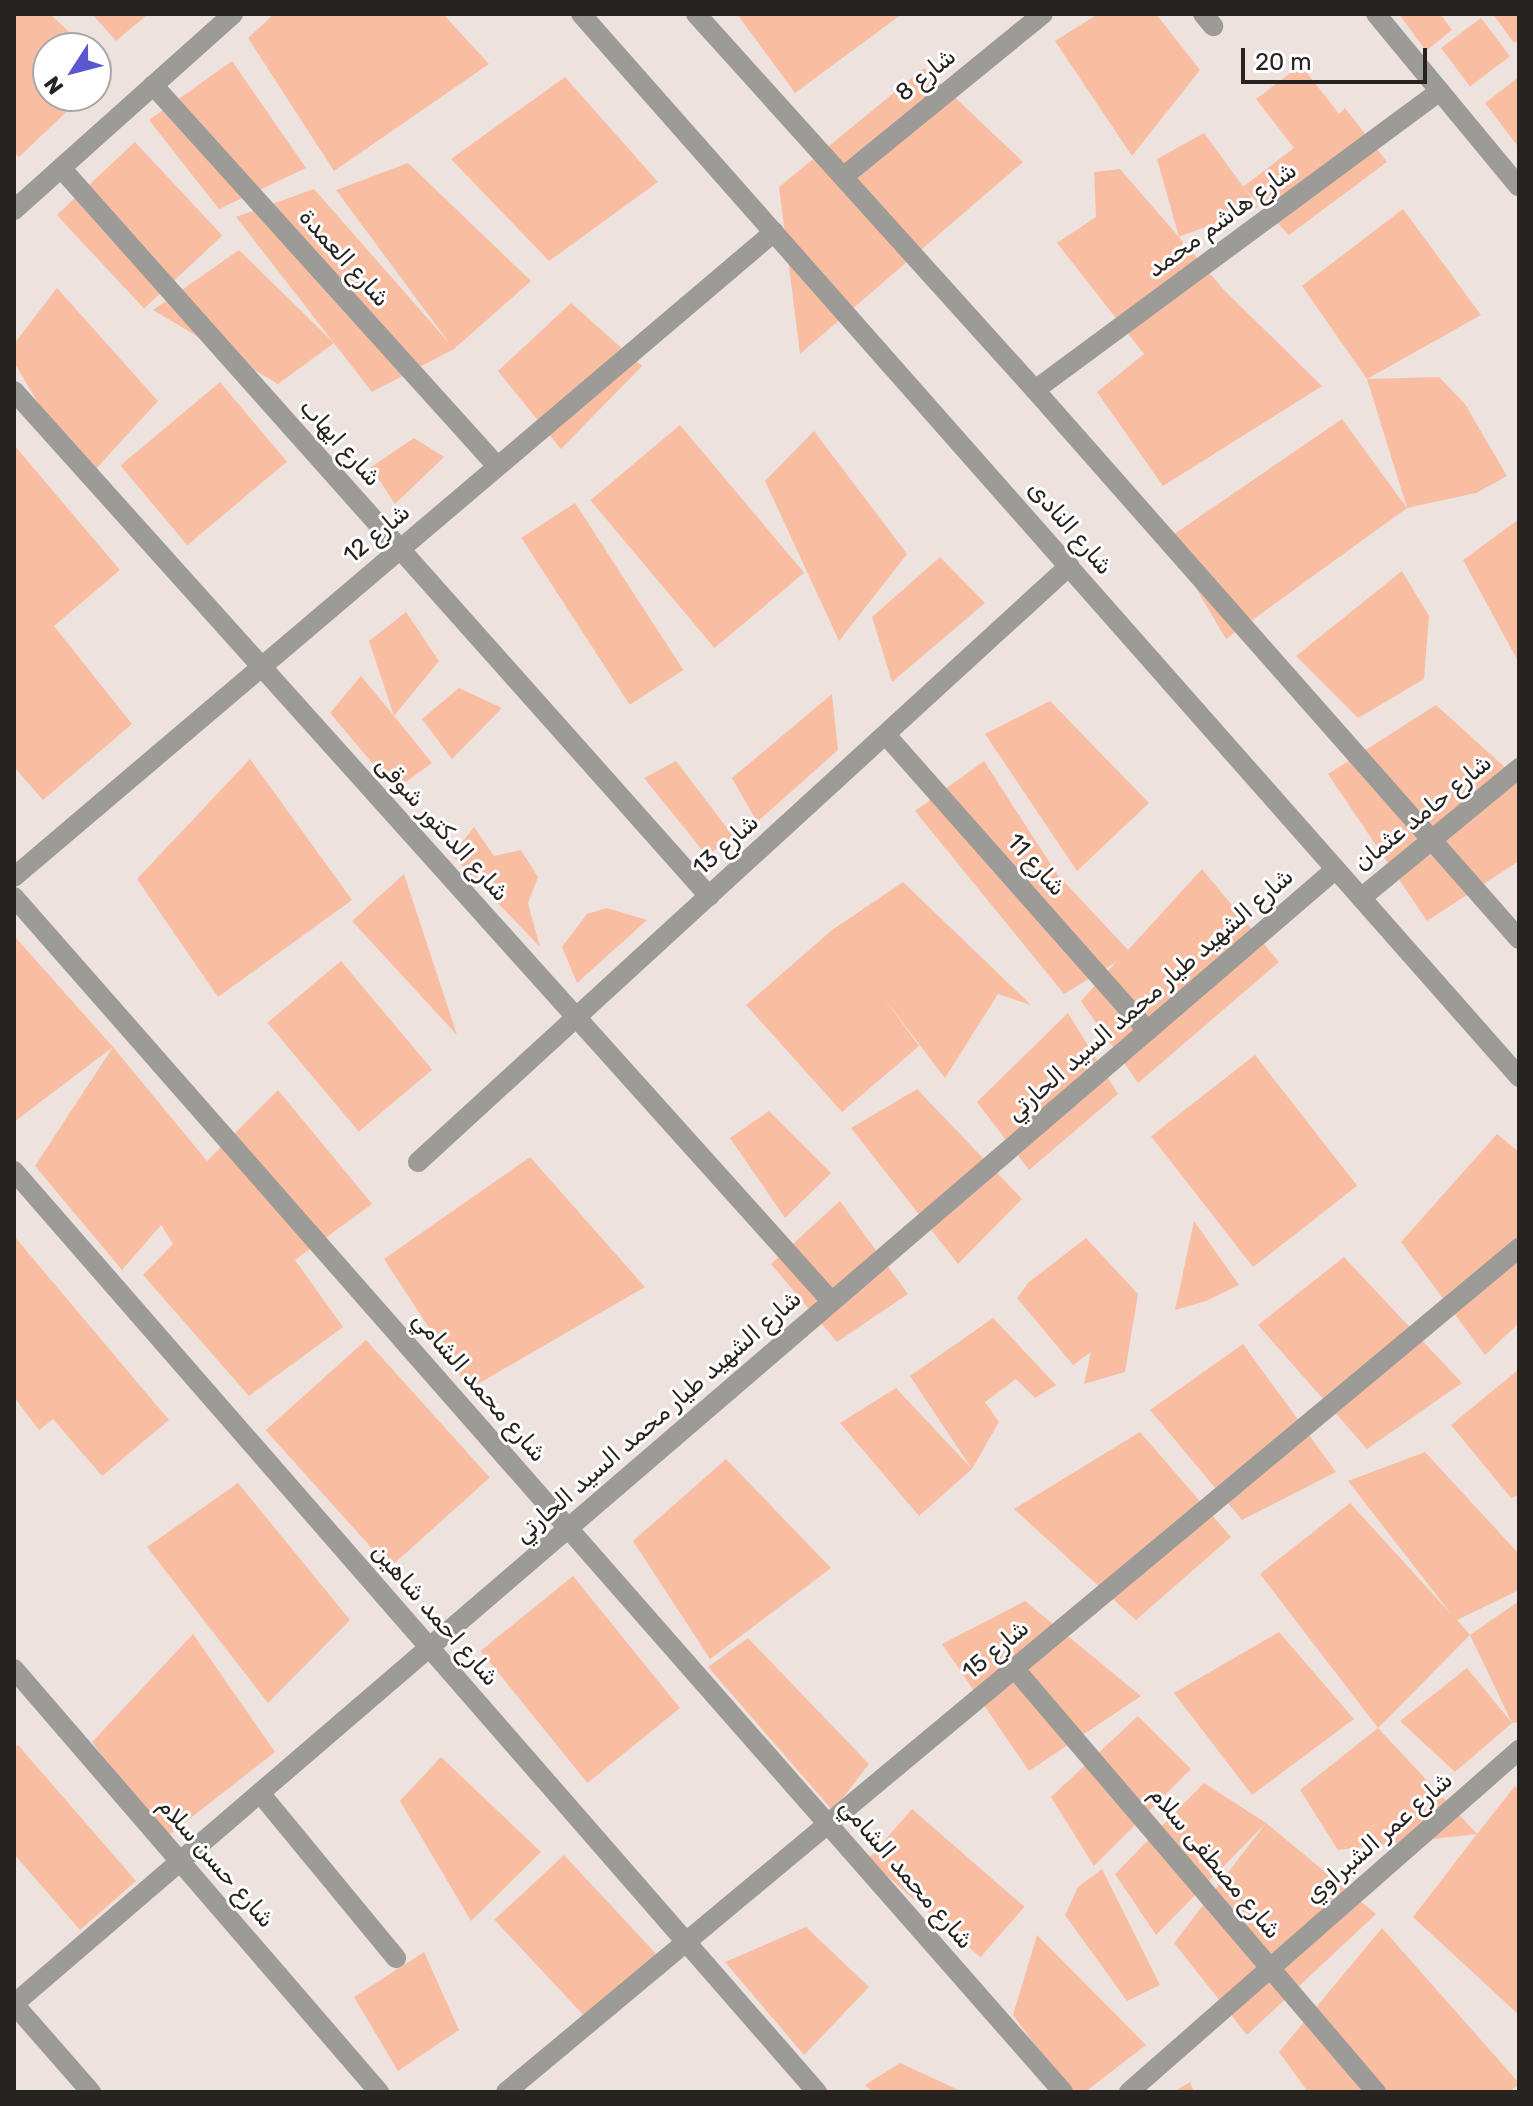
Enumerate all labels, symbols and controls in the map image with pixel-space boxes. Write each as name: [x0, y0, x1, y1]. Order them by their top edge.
north arrow: [32, 32, 112, 112]
scale bar: [1245, 32, 1431, 82]
street label: شارع 8: [890, 42, 962, 108]
text: 20 m: [1255, 48, 1312, 76]
text: N: [38, 71, 69, 100]
street label: شارع هاشم محمد: [1142, 156, 1302, 284]
street label: شارع العمدة: [292, 203, 396, 313]
street label: شارع ايهاب: [293, 393, 387, 493]
street label: شارع النادى: [1021, 475, 1119, 581]
street label: شارع 12: [338, 498, 416, 570]
street label: شارع حامد عثمان: [1348, 749, 1498, 877]
street label: شارع الدكتور شوقى: [369, 750, 515, 908]
street label: شارع 13: [687, 808, 765, 882]
street label: شارع 11: [1000, 828, 1072, 902]
street label: شارع الشهيد طيار محمد السيد الحارتي: [1001, 862, 1299, 1128]
street label: شارع الشهيد طيار محمد السيد الحارتي: [509, 1284, 807, 1550]
street label: شارع محمد الشامي: [406, 1306, 552, 1468]
street label: شارع احمد شاهين: [365, 1538, 505, 1692]
street label: شارع 15: [957, 1614, 1035, 1686]
street label: شارع عمر الشبراوي: [1299, 1766, 1459, 1910]
street label: شارع مصطفى سلام: [1143, 1781, 1287, 1945]
street label: شارع حسن سلام: [152, 1792, 280, 1934]
street label: شارع محمد الشامي: [833, 1793, 979, 1955]

